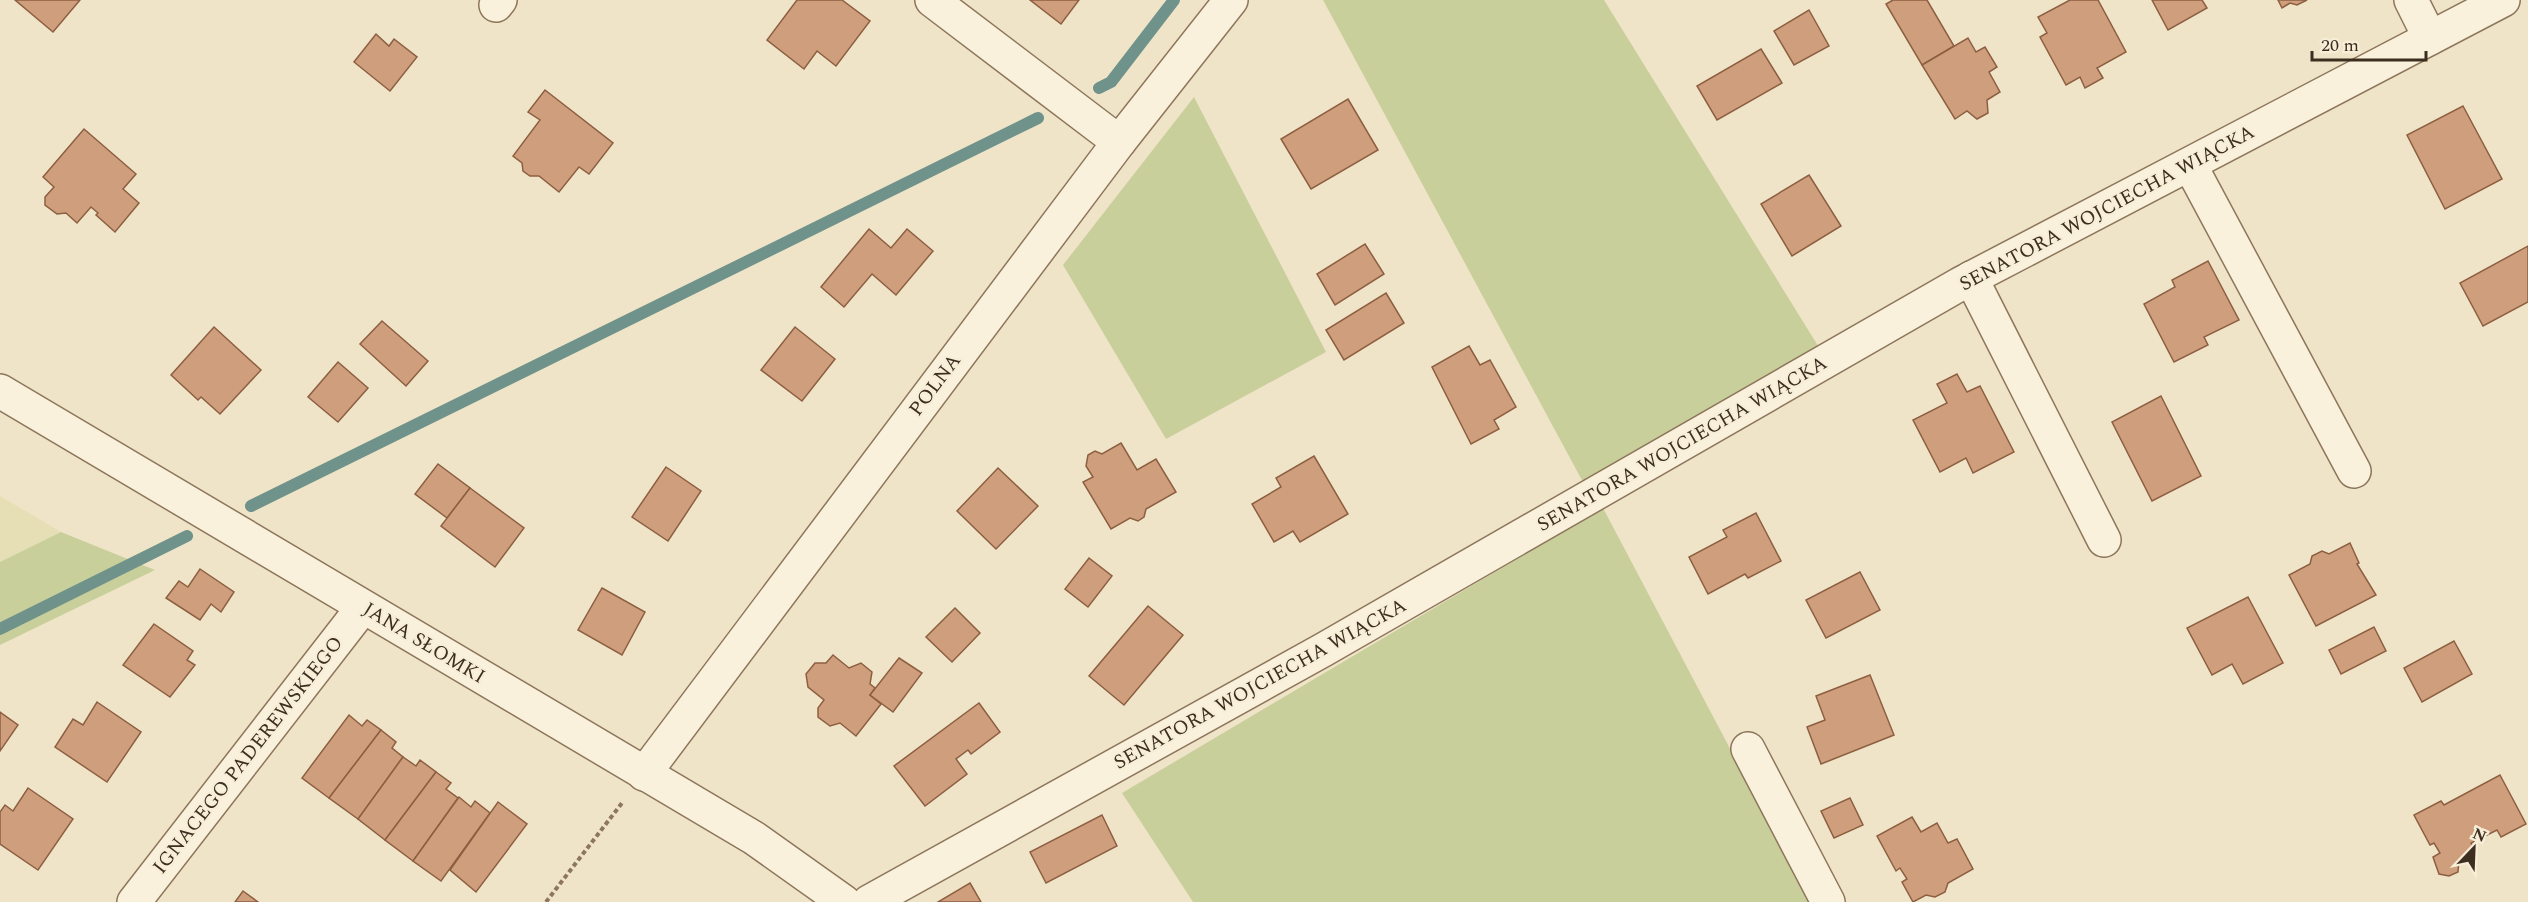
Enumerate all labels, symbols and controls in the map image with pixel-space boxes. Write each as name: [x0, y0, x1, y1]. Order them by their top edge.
scale bar: [2312, 24, 2426, 62]
text: 20 m: [2321, 32, 2359, 59]
street label: SENATORA WOJCIECHA WIĄCKA: [1954, 117, 2260, 299]
street label: POLNA: [901, 347, 969, 423]
street label: SENATORA WOJCIECHA WIĄCKA: [1531, 348, 1833, 540]
street label: SENATORA WOJCIECHA WIĄCKA: [1108, 591, 1412, 777]
street label: JANA SŁOMKI: [357, 595, 491, 691]
street label: IGNACEGO PADEREWSKIEGO: [145, 630, 351, 880]
north arrow: [2444, 818, 2504, 878]
text: N: [2469, 822, 2490, 849]

